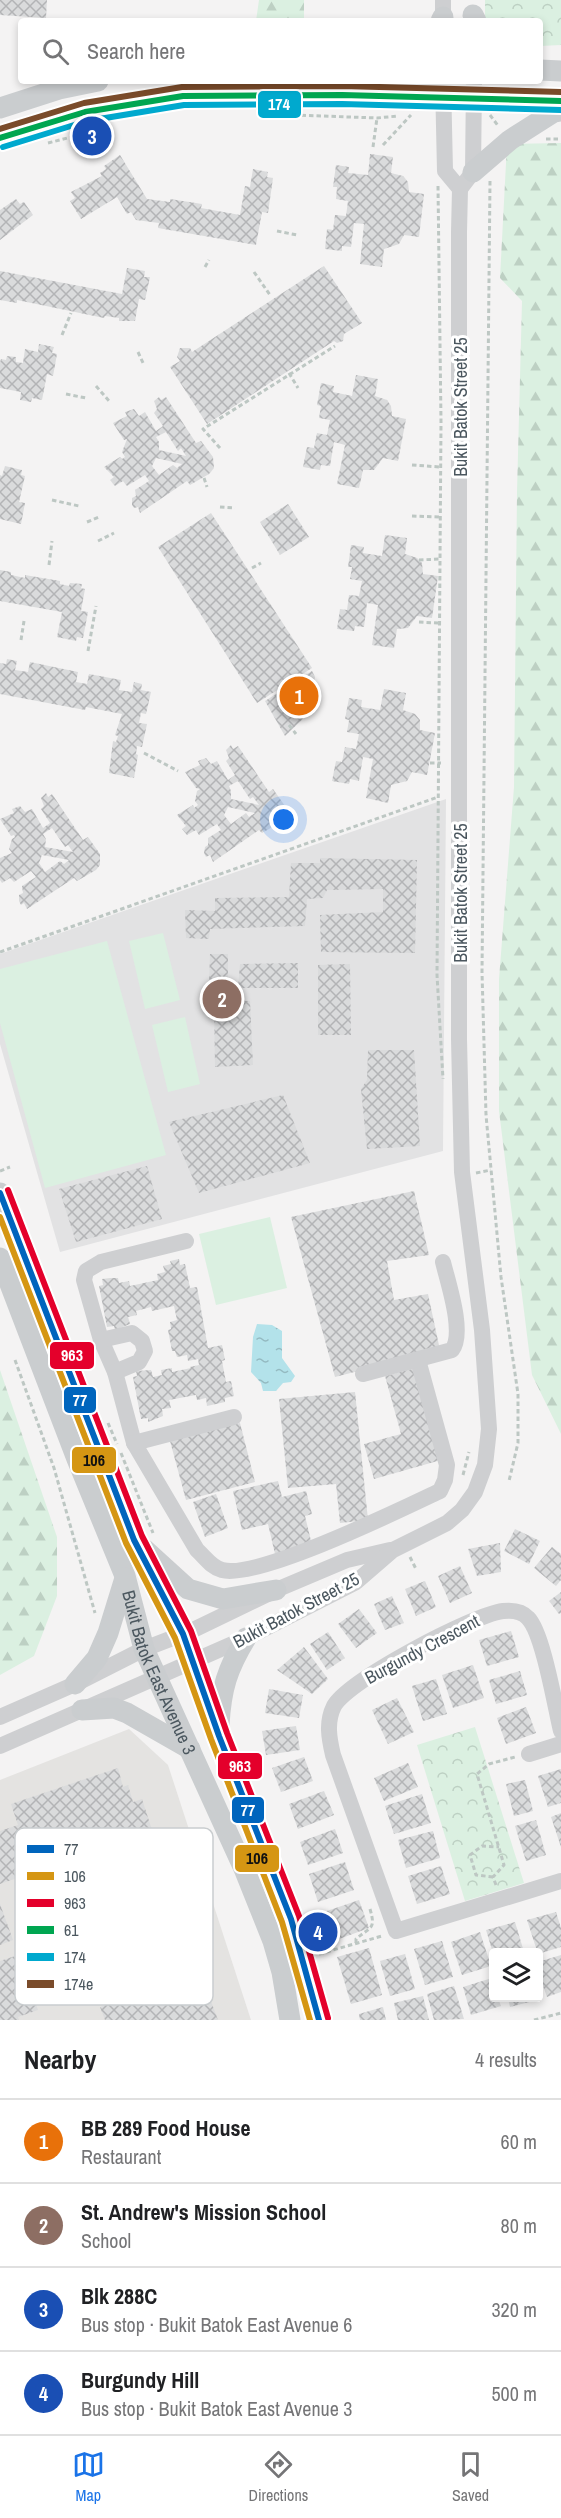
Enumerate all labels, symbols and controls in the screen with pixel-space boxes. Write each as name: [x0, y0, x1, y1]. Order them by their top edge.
search box: [18, 18, 543, 84]
icon: search: [39, 35, 72, 68]
text: Search here: [87, 36, 185, 66]
line badge: 174: [257, 90, 302, 119]
text: 174: [268, 93, 291, 115]
pin: 3: [72, 114, 112, 158]
street label: Bukit Batok Street 25: [448, 337, 473, 477]
pin: 1: [280, 674, 318, 718]
your location: [269, 805, 298, 834]
street label: Bukit Batok Street 25: [448, 823, 473, 963]
pin: 2: [202, 976, 242, 1022]
line badge: 963: [49, 1341, 95, 1370]
text: 963: [61, 1344, 83, 1366]
line badge: 77: [63, 1386, 97, 1414]
text: 77: [73, 1389, 87, 1411]
line badge: 106: [71, 1446, 117, 1474]
text: 106: [83, 1449, 105, 1471]
street label: Bukit Batok Street 25: [229, 1566, 363, 1654]
street label: Bukit Batok East Avenue 3: [117, 1587, 203, 1758]
street label: Burgundy Crescent: [360, 1608, 484, 1690]
line badge: 963: [217, 1752, 263, 1780]
text: 963: [229, 1755, 251, 1777]
line badge: 77: [231, 1796, 265, 1824]
text: 77: [241, 1799, 255, 1821]
legend: [15, 1828, 213, 2005]
text: 77: [64, 1838, 79, 1860]
line badge: 106: [234, 1844, 280, 1873]
text: 106: [246, 1847, 268, 1869]
text: 106: [64, 1865, 86, 1887]
text: 963: [64, 1892, 86, 1914]
pin: 4: [298, 1910, 338, 1954]
text: 61: [64, 1919, 79, 1941]
text: 174: [64, 1946, 86, 1968]
map controls: [489, 1948, 543, 2002]
button: layers: [489, 1948, 543, 2002]
text: 174e: [64, 1973, 93, 1995]
text: Nearby: [24, 2042, 96, 2077]
text: 4 results: [475, 2046, 537, 2073]
text: BB 289 Food House: [81, 2113, 251, 2143]
text: 1: [39, 2128, 48, 2155]
text: 60 m: [501, 2128, 537, 2155]
text: Restaurant: [81, 2143, 161, 2170]
text: St. Andrew's Mission School: [81, 2197, 326, 2227]
text: 2: [39, 2212, 48, 2239]
text: 80 m: [501, 2212, 537, 2239]
text: School: [81, 2227, 131, 2254]
text: Blk 288C: [81, 2281, 157, 2311]
text: 3: [39, 2296, 48, 2323]
text: 320 m: [491, 2296, 537, 2323]
text: Bus stop · Bukit Batok East Avenue 6: [81, 2311, 352, 2338]
text: Burgundy Hill: [81, 2365, 199, 2395]
text: 4: [39, 2380, 48, 2407]
text: 500 m: [491, 2380, 537, 2407]
text: Bus stop · Bukit Batok East Avenue 3: [81, 2395, 352, 2422]
tab: Map: [72, 2448, 105, 2506]
tab: Directions: [248, 2448, 308, 2506]
tab: Saved: [452, 2448, 489, 2506]

